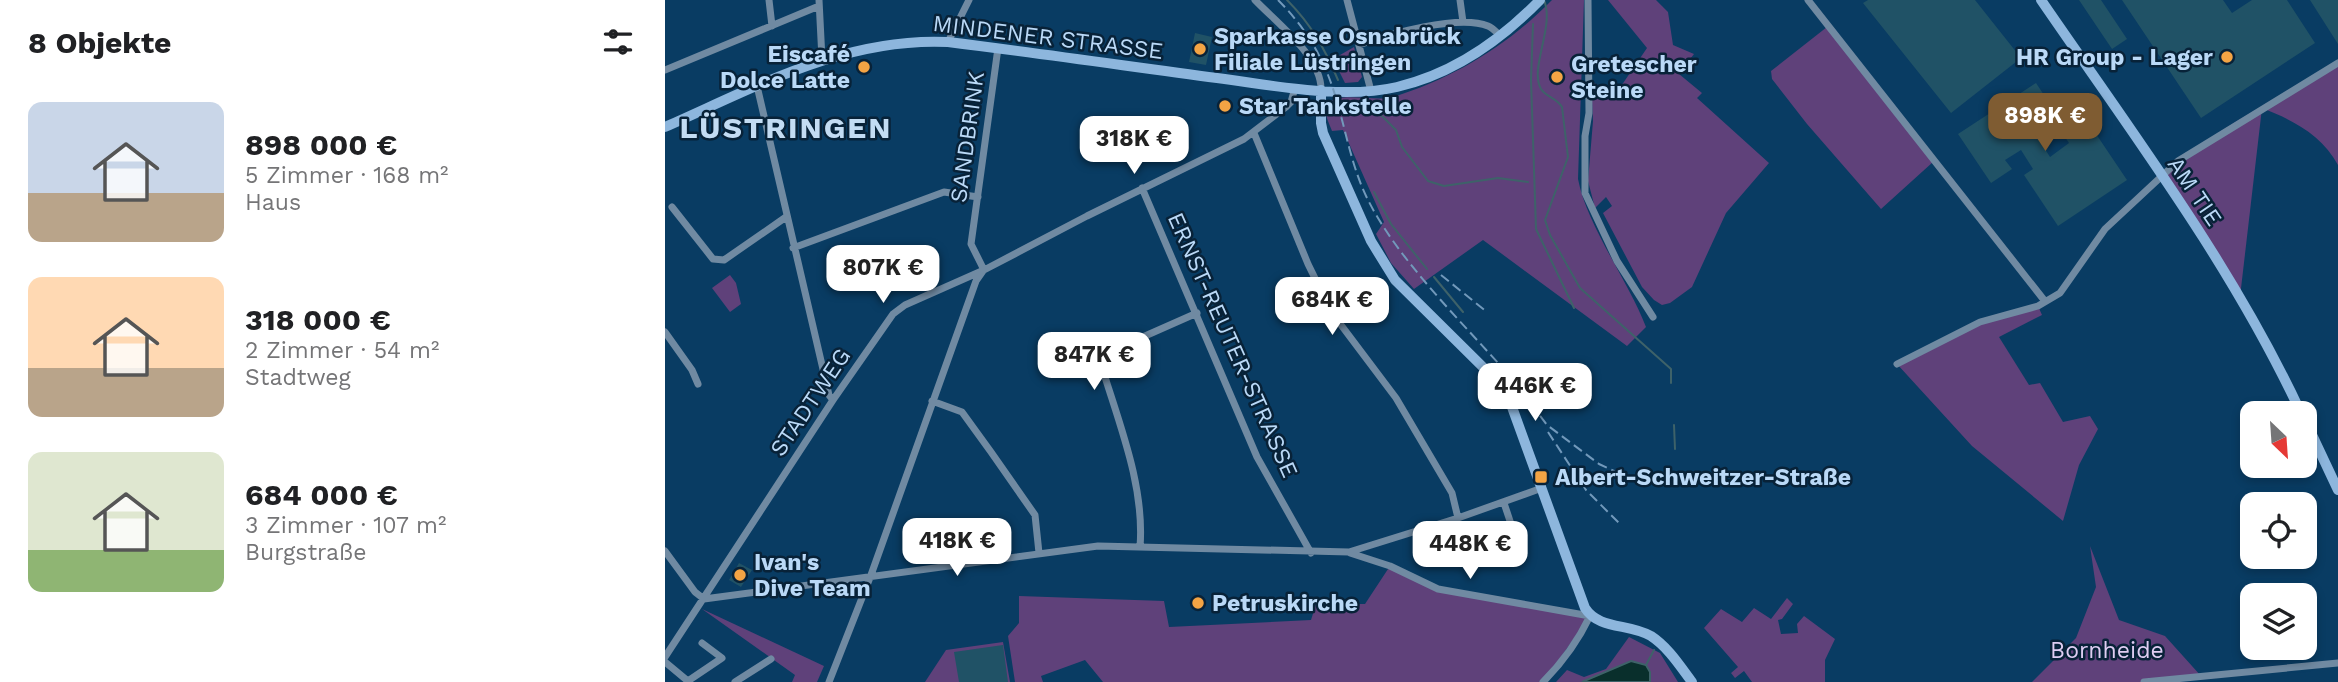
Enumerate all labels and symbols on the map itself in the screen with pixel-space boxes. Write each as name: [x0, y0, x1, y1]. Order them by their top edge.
street label: MINDENER STRASSE: [931, 10, 1165, 65]
place label: Sparkasse Osnabrück Filiale Lüstringen: [1214, 23, 1462, 76]
place label: Eiscafé Dolce Latte: [720, 41, 850, 94]
marker: Sparkasse Osnabrück Filiale Lüstringen: [1192, 41, 1208, 57]
place label: HR Group - Lager: [2016, 44, 2213, 71]
marker: HR Group - Lager: [2219, 49, 2235, 65]
place label: Gretescher Steine: [1571, 51, 1697, 104]
marker: Eiscafé Dolce Latte: [856, 59, 872, 75]
marker: Gretescher Steine: [1549, 69, 1565, 85]
street label: SANDBRINK: [945, 70, 990, 204]
place label: Star Tankstelle: [1239, 93, 1412, 120]
pin: 898K €: [1988, 94, 2102, 153]
marker: Star Tankstelle: [1217, 98, 1233, 114]
district label: LÜSTRINGEN: [679, 110, 893, 145]
pin: 318K €: [1077, 116, 1191, 176]
street label: AM TIE: [2162, 152, 2227, 231]
street label: ERNST-REUTER-STRASSE: [1162, 209, 1303, 482]
pin: 807K €: [826, 246, 940, 305]
pin: 684K €: [1275, 278, 1389, 337]
pin: 847K €: [1037, 332, 1151, 392]
street label: STADTWEG: [765, 343, 856, 461]
pin: 446K €: [1478, 364, 1592, 423]
north arrow: [2240, 401, 2317, 478]
place label: Albert-Schweitzer-Straße: [1555, 464, 1851, 491]
marker: Albert-Schweitzer-Straße: [1533, 469, 1549, 485]
pin: 418K €: [900, 518, 1014, 578]
pin: 448K €: [1413, 522, 1527, 581]
place label: Ivan's Dive Team: [754, 549, 871, 602]
marker: Ivan's Dive Team: [732, 567, 748, 583]
place label: Petruskirche: [1212, 590, 1358, 617]
marker: Petruskirche: [1190, 595, 1206, 611]
park label: Bornheide: [2050, 637, 2164, 664]

